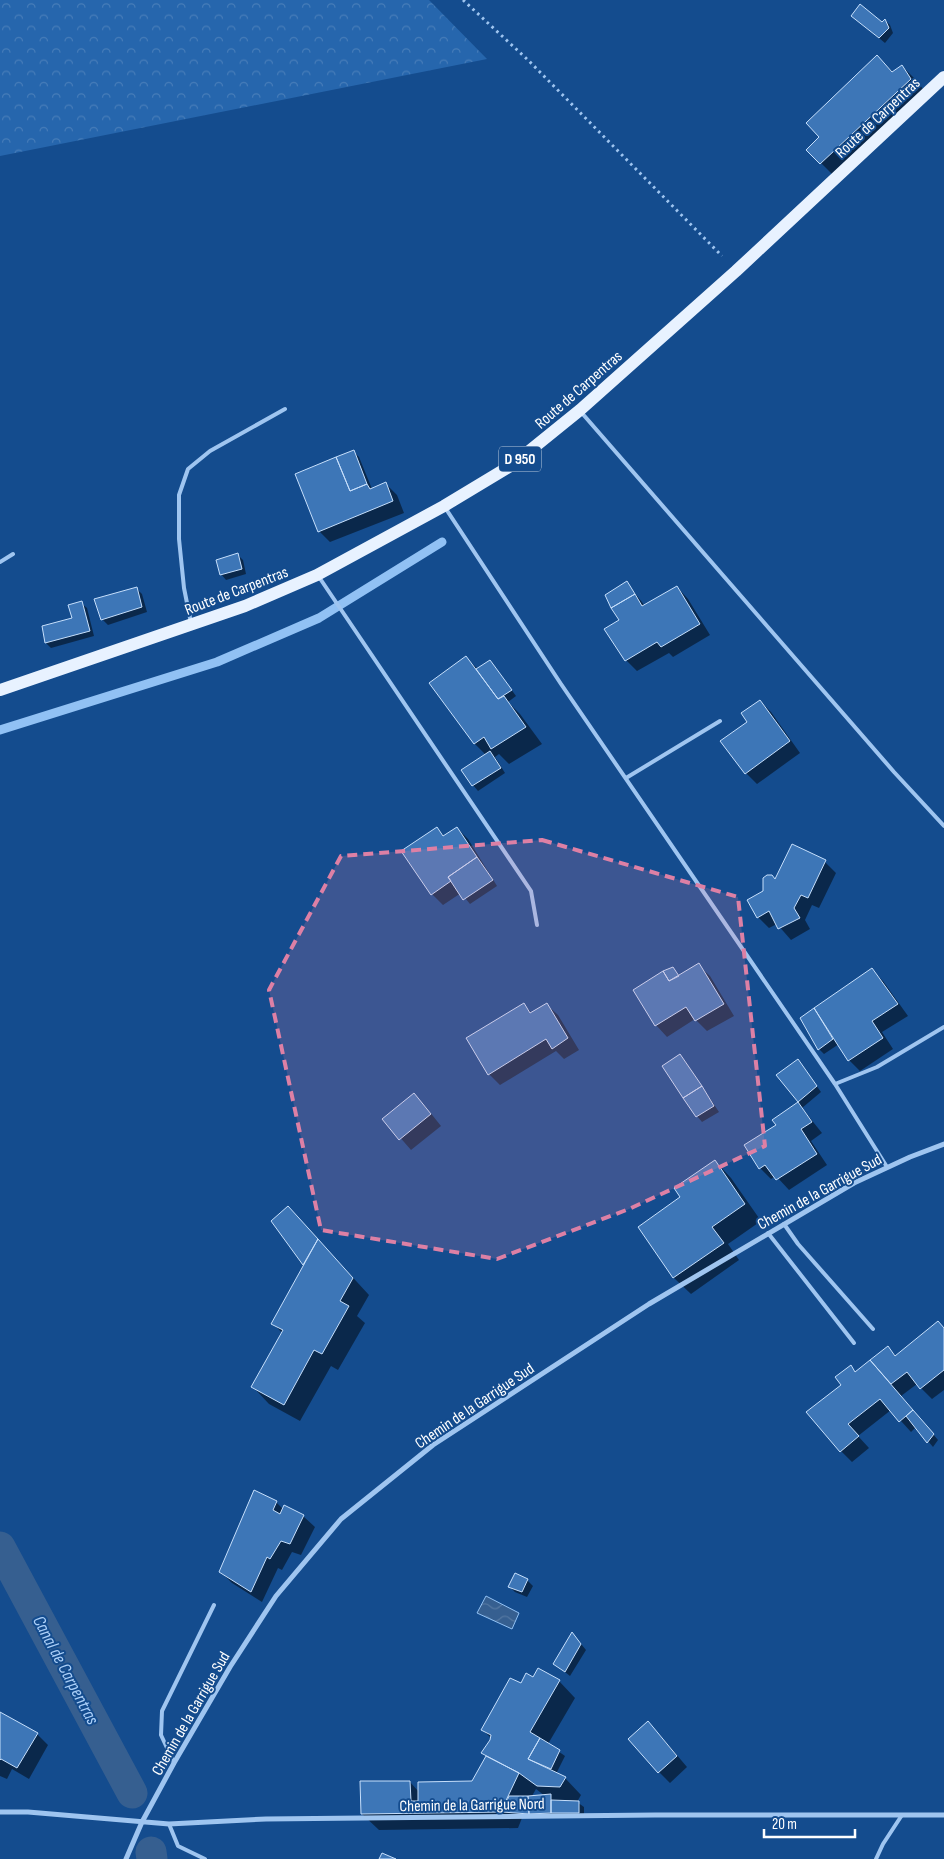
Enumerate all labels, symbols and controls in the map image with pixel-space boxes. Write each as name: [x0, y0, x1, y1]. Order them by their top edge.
street label: Route de Carpentras: [832, 74, 925, 162]
street label: Route de Carpentras: [532, 347, 627, 433]
road number: D 950: [499, 446, 541, 472]
street label: Route de Carpentras: [182, 563, 291, 620]
street label: Chemin de la Garrigue Sud: [754, 1150, 885, 1234]
street label: Chemin de la Garrigue Sud: [412, 1359, 538, 1453]
water label: Canal de Carpentras: [28, 1612, 103, 1729]
street label: Chemin de la Garrigue Sud: [148, 1649, 234, 1779]
street label: Chemin de la Garrigue Nord: [399, 1795, 545, 1816]
scale bar: [764, 1806, 855, 1838]
text: 20 m: [772, 1815, 797, 1834]

